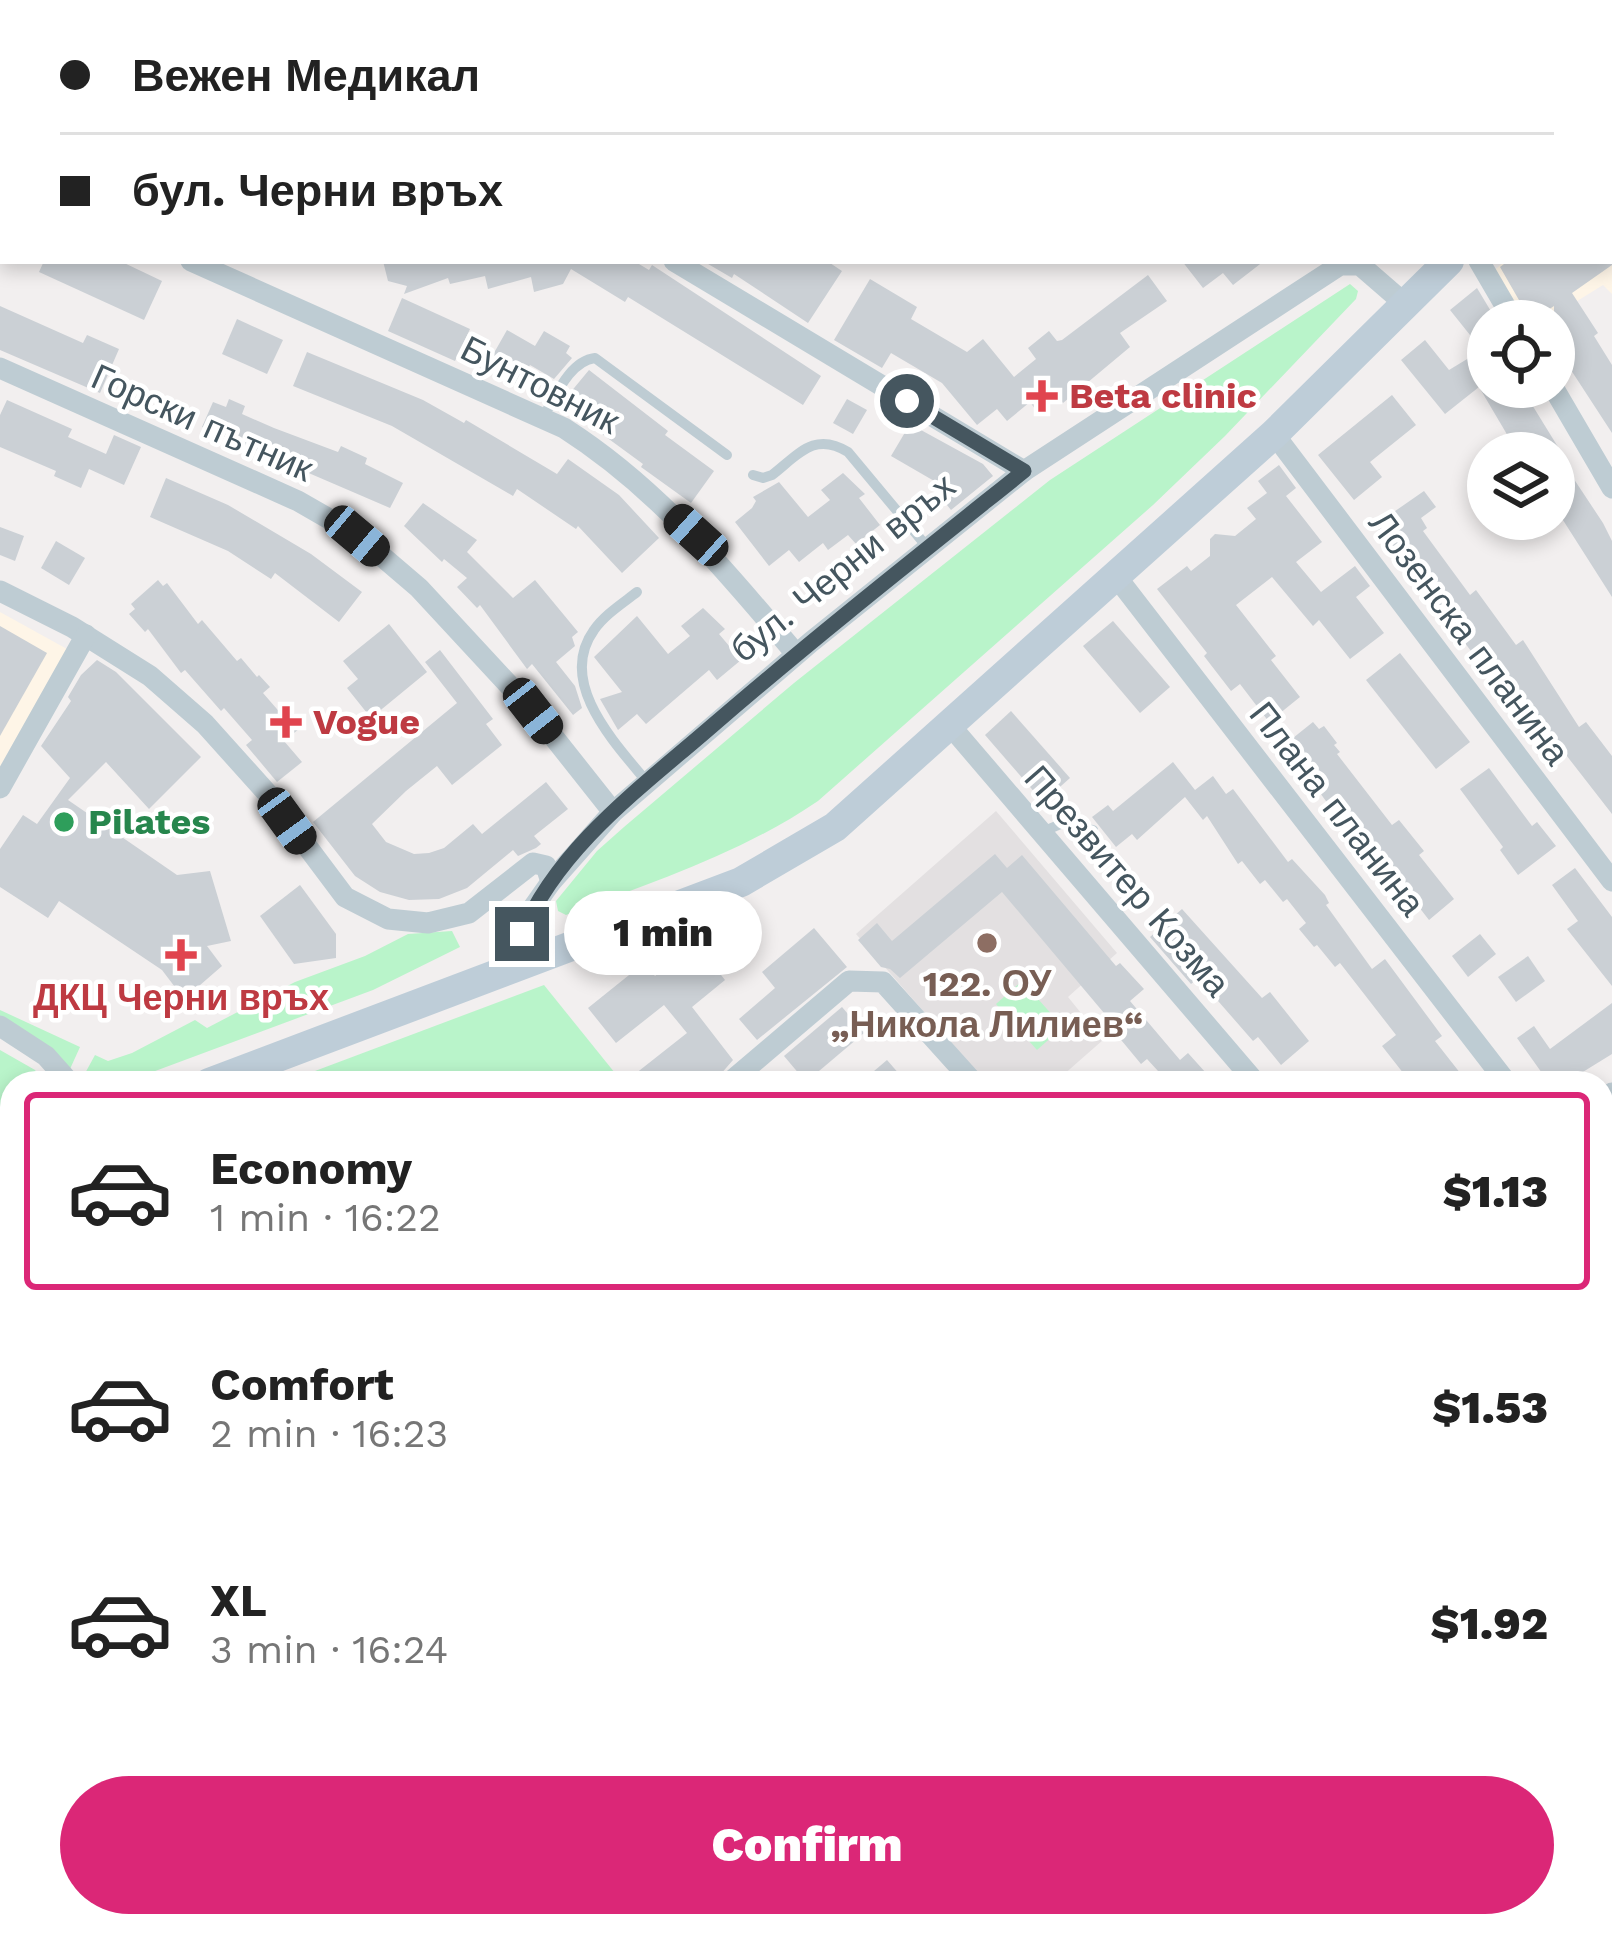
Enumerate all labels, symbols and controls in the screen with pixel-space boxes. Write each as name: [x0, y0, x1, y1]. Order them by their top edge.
text: Вежен Медикал: [132, 49, 480, 102]
text: бул. Черни връх: [132, 164, 503, 217]
map controls: [1467, 300, 1575, 540]
button: locate: [1467, 300, 1575, 408]
street label: Бунтовник: [454, 327, 626, 443]
street label: Горски пътник: [85, 356, 319, 491]
route start: [880, 374, 934, 428]
place label: Beta clinic: [1069, 375, 1257, 417]
marker: Beta clinic: [1026, 380, 1058, 412]
button: layers: [1467, 432, 1575, 540]
street label: бул. Черни връх: [723, 465, 963, 671]
car: [657, 498, 735, 572]
car: [318, 499, 396, 573]
street label: Лозенска планина: [1360, 503, 1579, 774]
car: [497, 672, 569, 750]
street label: Плана планина: [1241, 694, 1434, 925]
place label: Vogue: [313, 701, 420, 743]
marker: Vogue: [270, 706, 302, 738]
street label: Презвитер Козма: [1016, 757, 1239, 1005]
car: [251, 781, 323, 861]
place label: Pilates: [88, 801, 210, 843]
marker: Pilates: [51, 809, 77, 835]
callout: 1 min: [564, 892, 762, 976]
route end: [495, 907, 549, 961]
text: 1 min: [613, 910, 713, 955]
marker: 122. ОУ „Никола Лилиев“: [974, 930, 1000, 956]
marker: ДКЦ Черни връх: [165, 939, 197, 971]
place label: 122. ОУ „Никола Лилиев“: [831, 963, 1143, 1046]
place label: ДКЦ Черни връх: [33, 977, 329, 1019]
icon: car: [66, 1137, 174, 1245]
text: Economy: [210, 1142, 412, 1195]
text: $1.13: [1443, 1165, 1548, 1218]
text: 1 min · 16:22: [210, 1195, 441, 1240]
icon: car: [66, 1353, 174, 1461]
text: Comfort: [210, 1358, 394, 1411]
text: $1.53: [1432, 1381, 1548, 1434]
text: 2 min · 16:23: [210, 1411, 448, 1456]
icon: car: [66, 1569, 174, 1677]
text: XL: [210, 1574, 267, 1627]
text: $1.92: [1431, 1597, 1548, 1650]
text: 3 min · 16:24: [210, 1627, 448, 1672]
button: Confirm: [60, 1776, 1554, 1914]

